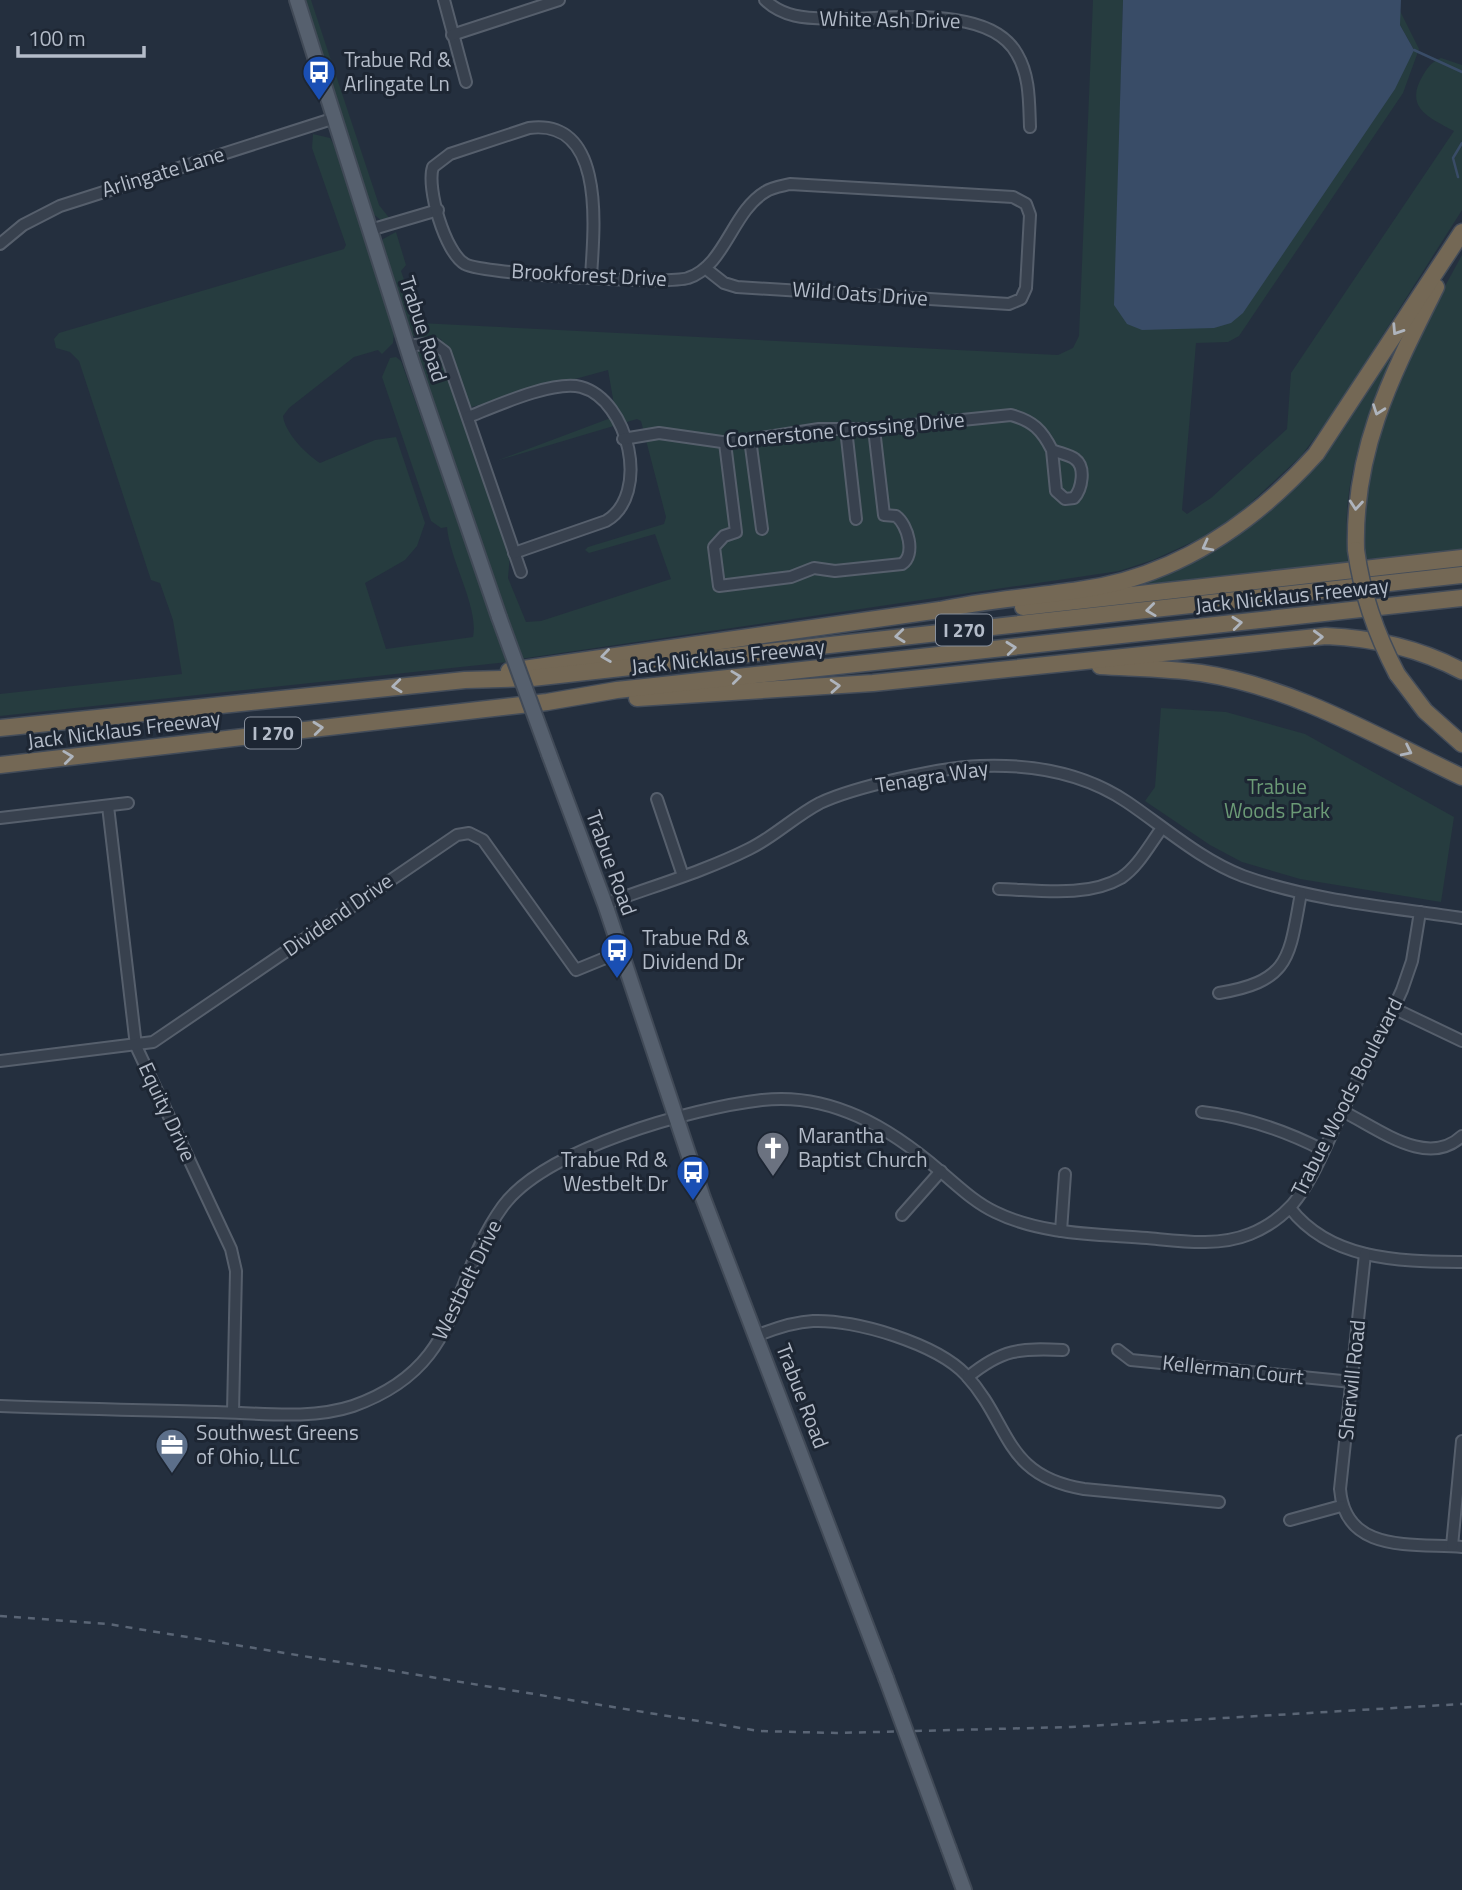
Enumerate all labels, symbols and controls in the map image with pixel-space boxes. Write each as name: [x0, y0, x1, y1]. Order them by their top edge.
street label: White Ash Drive: [819, 2, 961, 36]
scale bar: [18, 14, 144, 58]
text: 100 m: [28, 22, 85, 54]
place label: Trabue Rd & Arlingate Ln: [344, 43, 452, 99]
bus stop icon: Trabue Rd & Arlingate Ln: [300, 53, 338, 102]
street label: Arlingate Lane: [97, 137, 228, 205]
street label: Brookforest Drive: [511, 254, 667, 294]
street label: Trabue Road: [392, 271, 456, 386]
street label: Wild Oats Drive: [791, 272, 929, 314]
one-way arrow: [1393, 322, 1406, 335]
street label: Cornerstone Crossing Drive: [724, 403, 966, 455]
one-way arrow: [1373, 403, 1387, 415]
one-way arrow: [1349, 500, 1364, 511]
one-way arrow: [1202, 538, 1215, 551]
street label: Jack Nicklaus Freeway: [1193, 569, 1390, 621]
one-way arrow: [1145, 603, 1157, 618]
road number: I 270: [936, 614, 992, 646]
one-way arrow: [1231, 615, 1243, 630]
one-way arrow: [894, 629, 906, 644]
one-way arrow: [1313, 629, 1324, 644]
street label: Jack Nicklaus Freeway: [629, 630, 826, 682]
one-way arrow: [1005, 641, 1017, 656]
one-way arrow: [600, 648, 612, 663]
one-way arrow: [730, 670, 742, 685]
one-way arrow: [391, 679, 403, 694]
one-way arrow: [830, 679, 841, 694]
street label: Jack Nicklaus Freeway: [25, 701, 222, 757]
road number: I 270: [245, 718, 301, 748]
one-way arrow: [312, 721, 324, 736]
one-way arrow: [1400, 743, 1412, 757]
one-way arrow: [63, 750, 74, 765]
street label: Tenagra Way: [873, 751, 990, 801]
park label: Trabue Woods Park: [1224, 770, 1330, 826]
street label: Trabue Road: [578, 806, 646, 920]
street label: Dividend Drive: [276, 865, 399, 964]
place label: Trabue Rd & Dividend Dr: [642, 921, 750, 977]
bus stop icon: Trabue Rd & Dividend Dr: [598, 931, 636, 980]
street label: Trabue Woods Boulevard: [1282, 992, 1410, 1202]
street label: Equity Drive: [131, 1057, 205, 1167]
place label: Marantha Baptist Church: [798, 1119, 928, 1175]
church icon: Marantha Baptist Church: [754, 1129, 792, 1178]
place label: Trabue Rd & Westbelt Dr: [561, 1143, 669, 1199]
bus stop icon: Trabue Rd & Westbelt Dr: [674, 1153, 712, 1202]
street label: Westbelt Drive: [423, 1214, 509, 1345]
street label: Sherwill Road: [1329, 1318, 1373, 1442]
street label: Trabue Road: [768, 1339, 838, 1453]
street label: Kellerman Court: [1161, 1346, 1306, 1392]
place label: Southwest Greens of Ohio, LLC: [196, 1416, 359, 1472]
office icon: Southwest Greens of Ohio, LLC: [153, 1426, 191, 1475]

